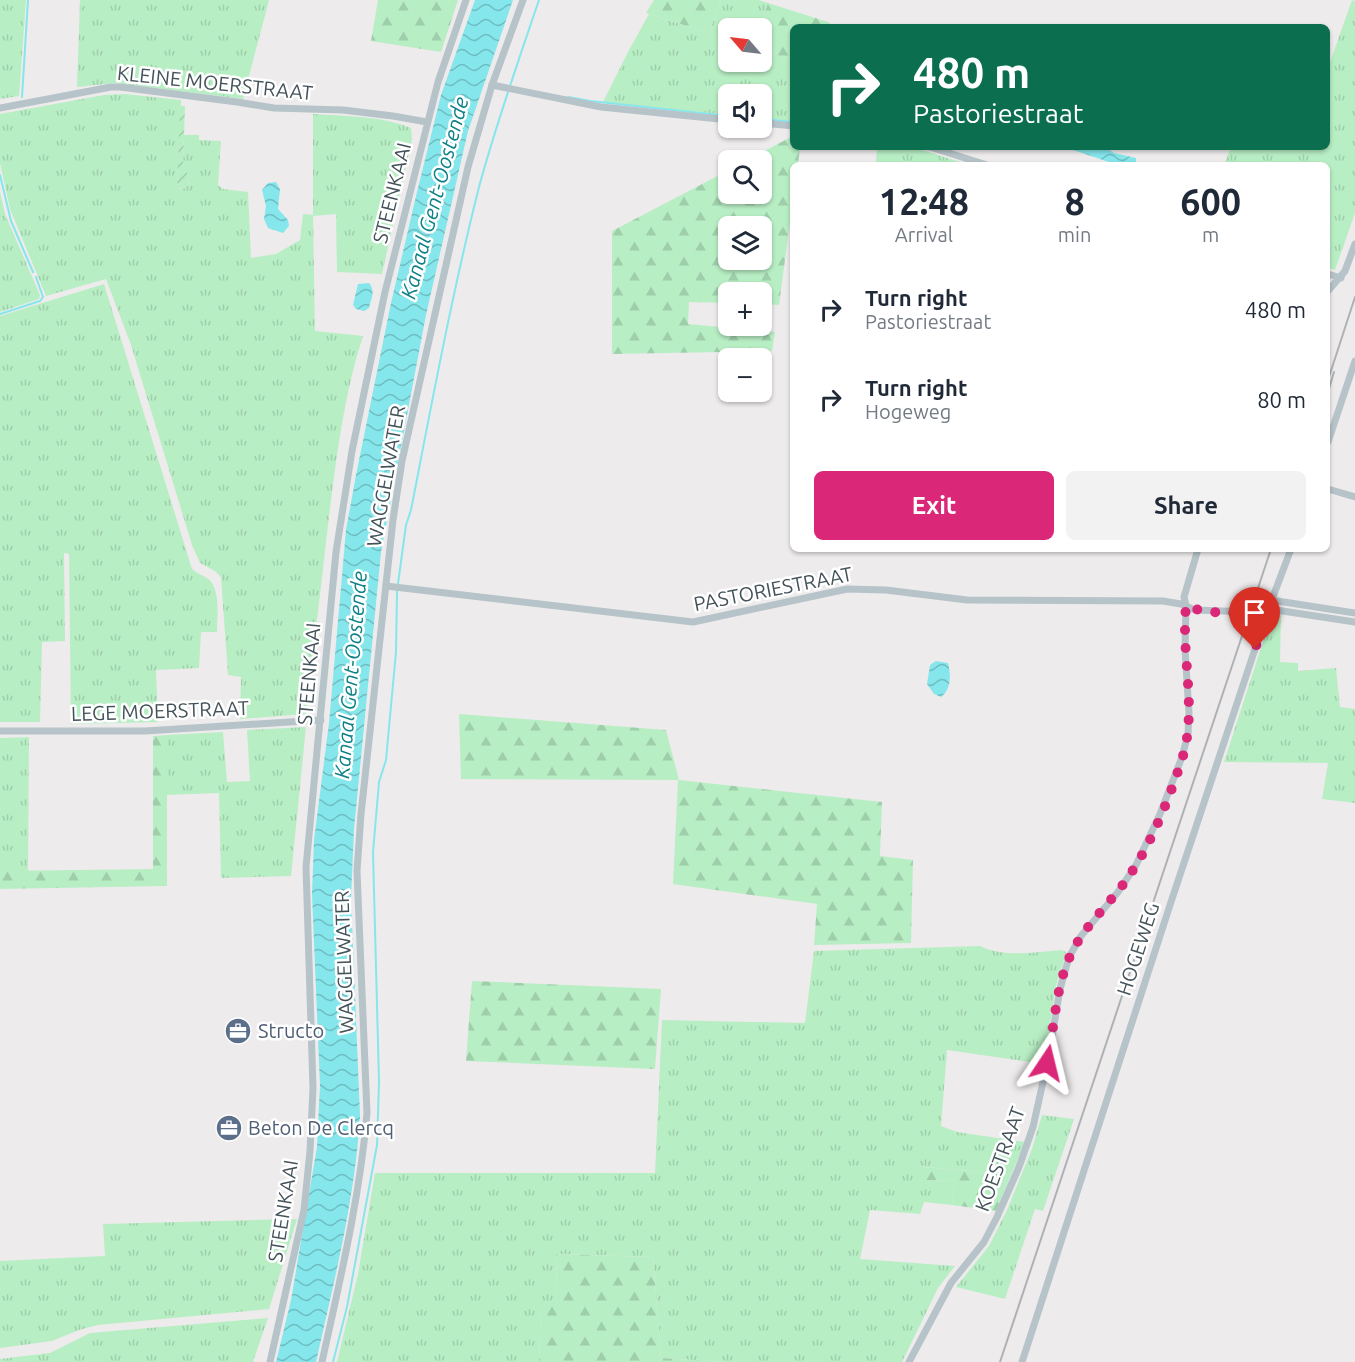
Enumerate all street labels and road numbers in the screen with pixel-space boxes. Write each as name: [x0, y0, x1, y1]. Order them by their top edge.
street label: KLEINE MOERSTRAAT: [116, 61, 314, 104]
street label: STEENKAAI: [368, 140, 415, 246]
street label: WAGGELWATER: [362, 403, 409, 548]
street label: PASTORIESTRAAT: [692, 562, 854, 615]
street label: STEENKAAI: [293, 622, 324, 726]
street label: LEGE MOERSTRAAT: [71, 696, 249, 725]
street label: WAGGELWATER: [330, 890, 357, 1034]
street label: HOGEWEG: [1112, 899, 1163, 998]
street label: KOESTRAAT: [970, 1103, 1029, 1214]
street label: STEENKAAI: [263, 1158, 302, 1264]

